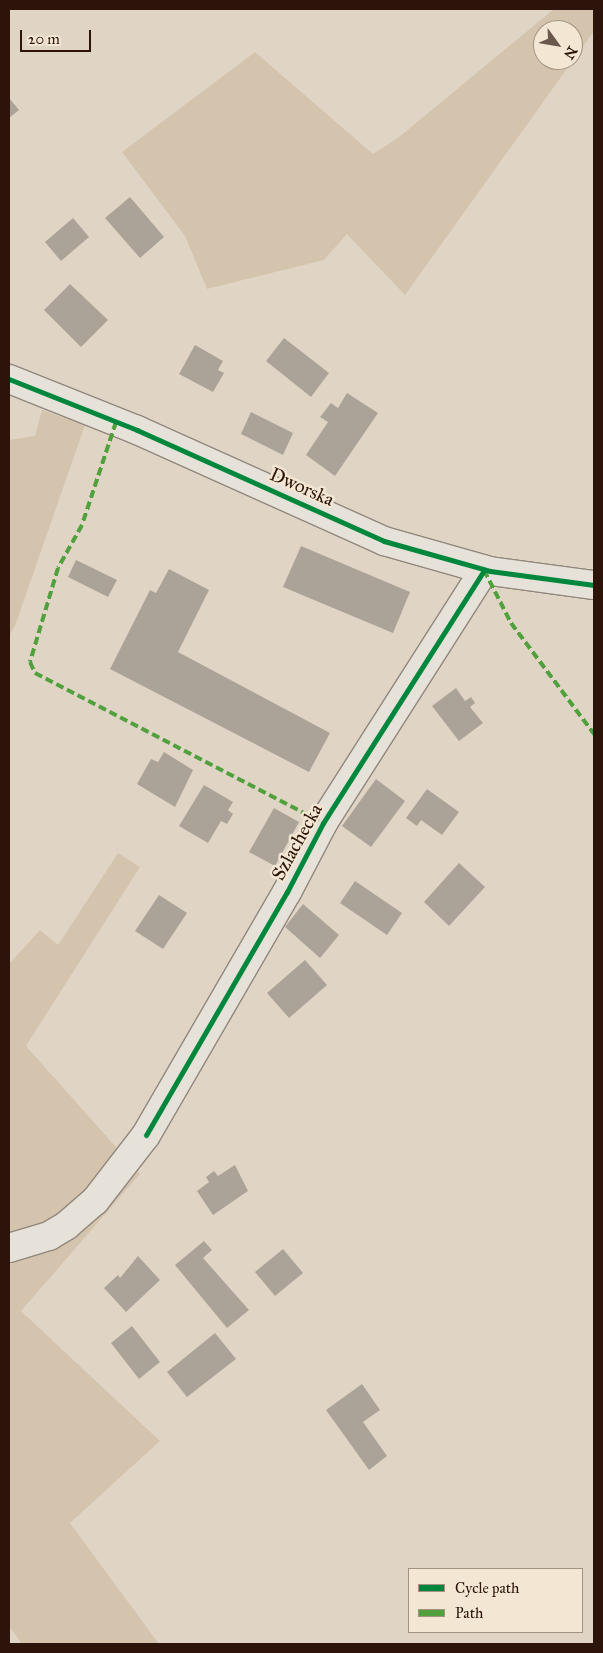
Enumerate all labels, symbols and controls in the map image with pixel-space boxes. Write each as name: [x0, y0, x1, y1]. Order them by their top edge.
scale bar: [22, 20, 94, 52]
north arrow: [533, 20, 583, 70]
text: 20 m: [28, 30, 60, 48]
text: N: [560, 43, 581, 62]
street label: Dworska: [266, 463, 338, 511]
street label: Szlachecka: [267, 800, 327, 884]
legend: [408, 1568, 583, 1633]
text: Cycle path: [455, 1579, 519, 1597]
text: Path: [455, 1604, 483, 1622]

